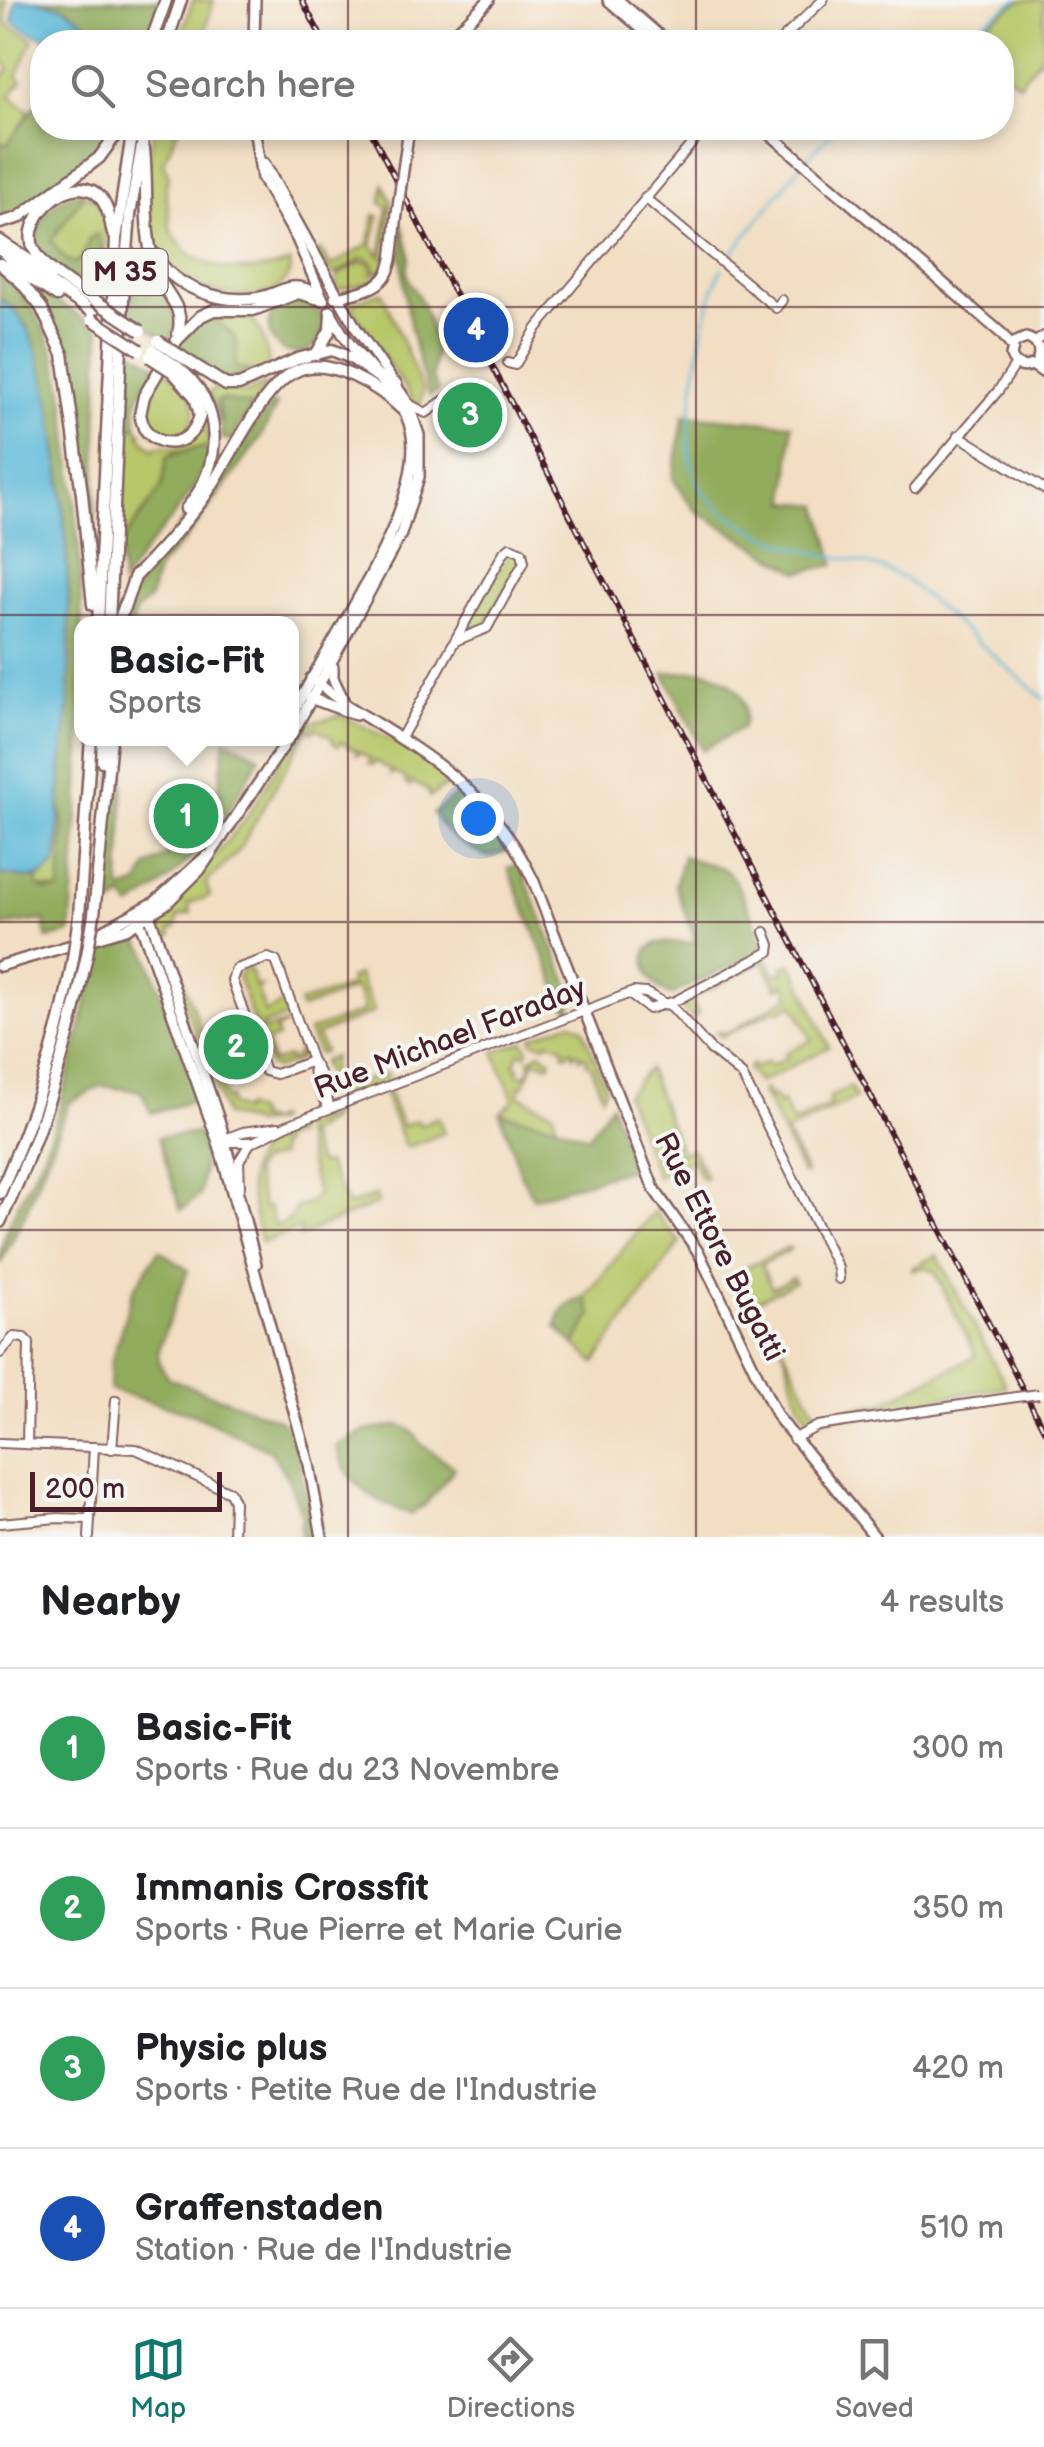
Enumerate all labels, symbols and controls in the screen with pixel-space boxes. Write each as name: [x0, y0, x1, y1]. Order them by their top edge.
search box: [30, 30, 1014, 140]
icon: search: [65, 58, 120, 113]
text: Search here: [145, 63, 356, 108]
road number: M 35: [82, 249, 168, 295]
pin: 4: [444, 292, 508, 368]
pin: 3: [438, 378, 502, 452]
popup: [74, 616, 299, 746]
text: Basic-Fit: [108, 639, 265, 684]
text: Sports: [108, 684, 202, 723]
pin: 1: [154, 778, 218, 854]
your location: [453, 793, 504, 844]
street label: Rue Michael Faraday: [309, 970, 591, 1107]
pin: 2: [204, 1010, 268, 1084]
street label: Rue Ettore Bugatti: [646, 1127, 792, 1367]
scale bar: [30, 1467, 222, 1512]
text: 200 m: [45, 1473, 125, 1506]
text: Nearby: [40, 1577, 180, 1628]
text: 4 results: [880, 1583, 1004, 1622]
text: Basic-Fit: [135, 1706, 292, 1751]
text: 1: [66, 1729, 79, 1768]
text: 300 m: [912, 1729, 1004, 1768]
text: Sports · Rue du 23 Novembre: [135, 1751, 559, 1790]
text: Immanis Crossfit: [135, 1866, 429, 1911]
text: 2: [63, 1889, 82, 1928]
text: 350 m: [912, 1889, 1004, 1928]
text: Sports · Rue Pierre et Marie Curie: [135, 1911, 623, 1950]
text: Physic plus: [135, 2026, 327, 2071]
text: 3: [63, 2049, 82, 2088]
text: 420 m: [912, 2049, 1004, 2088]
text: Sports · Petite Rue de l'Industrie: [135, 2071, 597, 2110]
text: Graffenstaden: [135, 2186, 383, 2231]
text: 4: [63, 2209, 82, 2248]
text: 510 m: [919, 2209, 1004, 2248]
text: Station · Rue de l'Industrie: [135, 2231, 512, 2270]
tab: Map: [130, 2332, 186, 2425]
tab: Directions: [446, 2332, 575, 2425]
tab: Saved: [835, 2332, 914, 2425]

